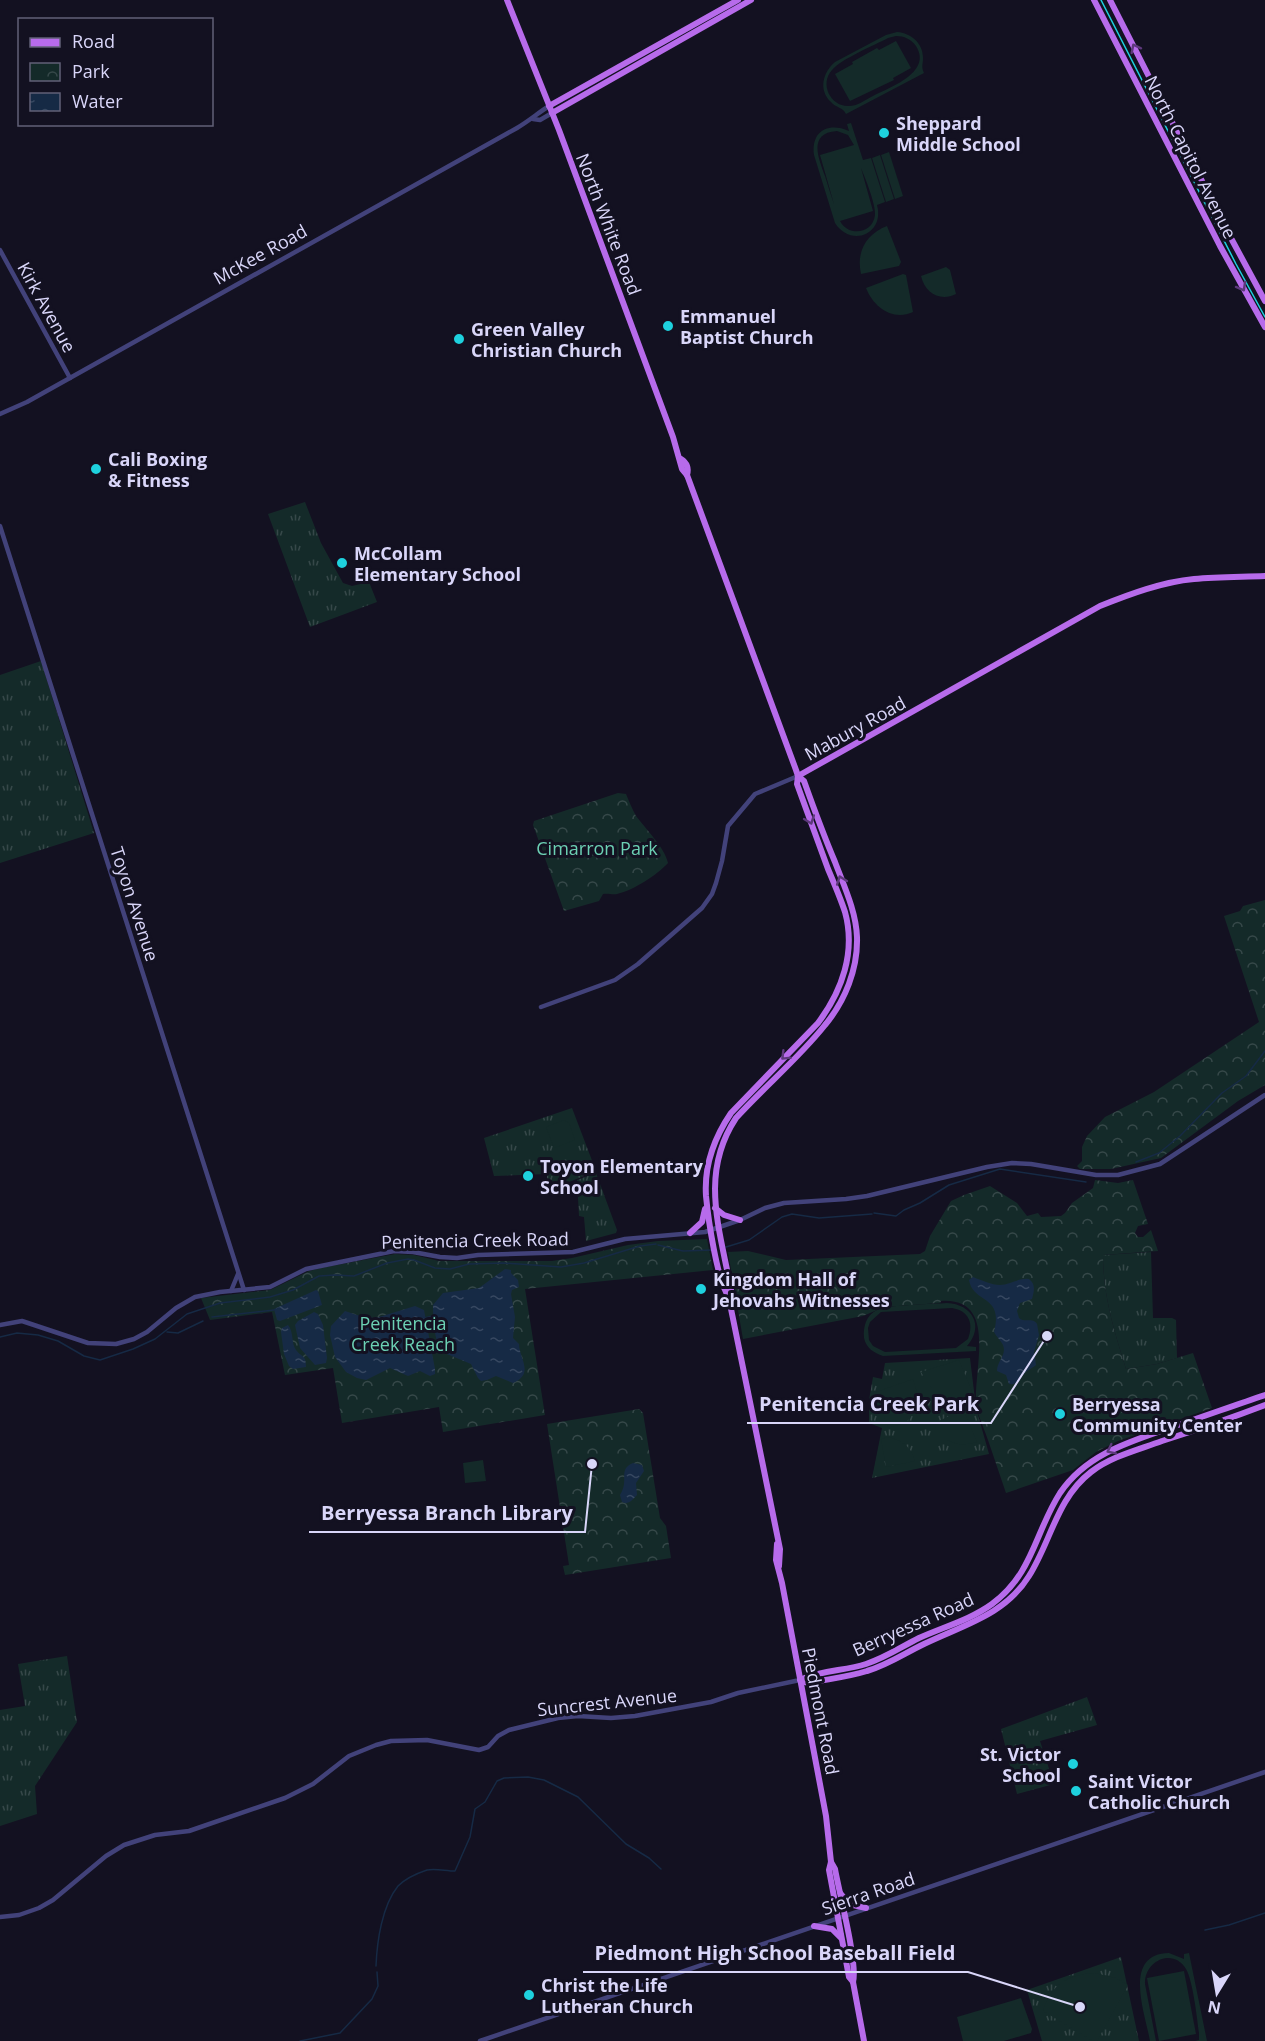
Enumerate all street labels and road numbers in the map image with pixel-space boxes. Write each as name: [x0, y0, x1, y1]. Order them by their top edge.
street label: North Capitol Avenue: [1139, 71, 1243, 243]
street label: North White Road: [571, 150, 647, 298]
street label: McKee Road: [209, 218, 311, 290]
street label: Kirk Avenue: [12, 258, 82, 356]
street label: Mabury Road: [800, 690, 910, 766]
street label: Toyon Avenue: [105, 844, 165, 964]
street label: Penitencia Creek Road: [381, 1226, 569, 1254]
street label: Berryessa Road: [849, 1587, 977, 1661]
street label: Piedmont Road: [797, 1645, 845, 1777]
street label: Suncrest Avenue: [536, 1683, 678, 1721]
street label: Sierra Road: [818, 1866, 918, 1920]

